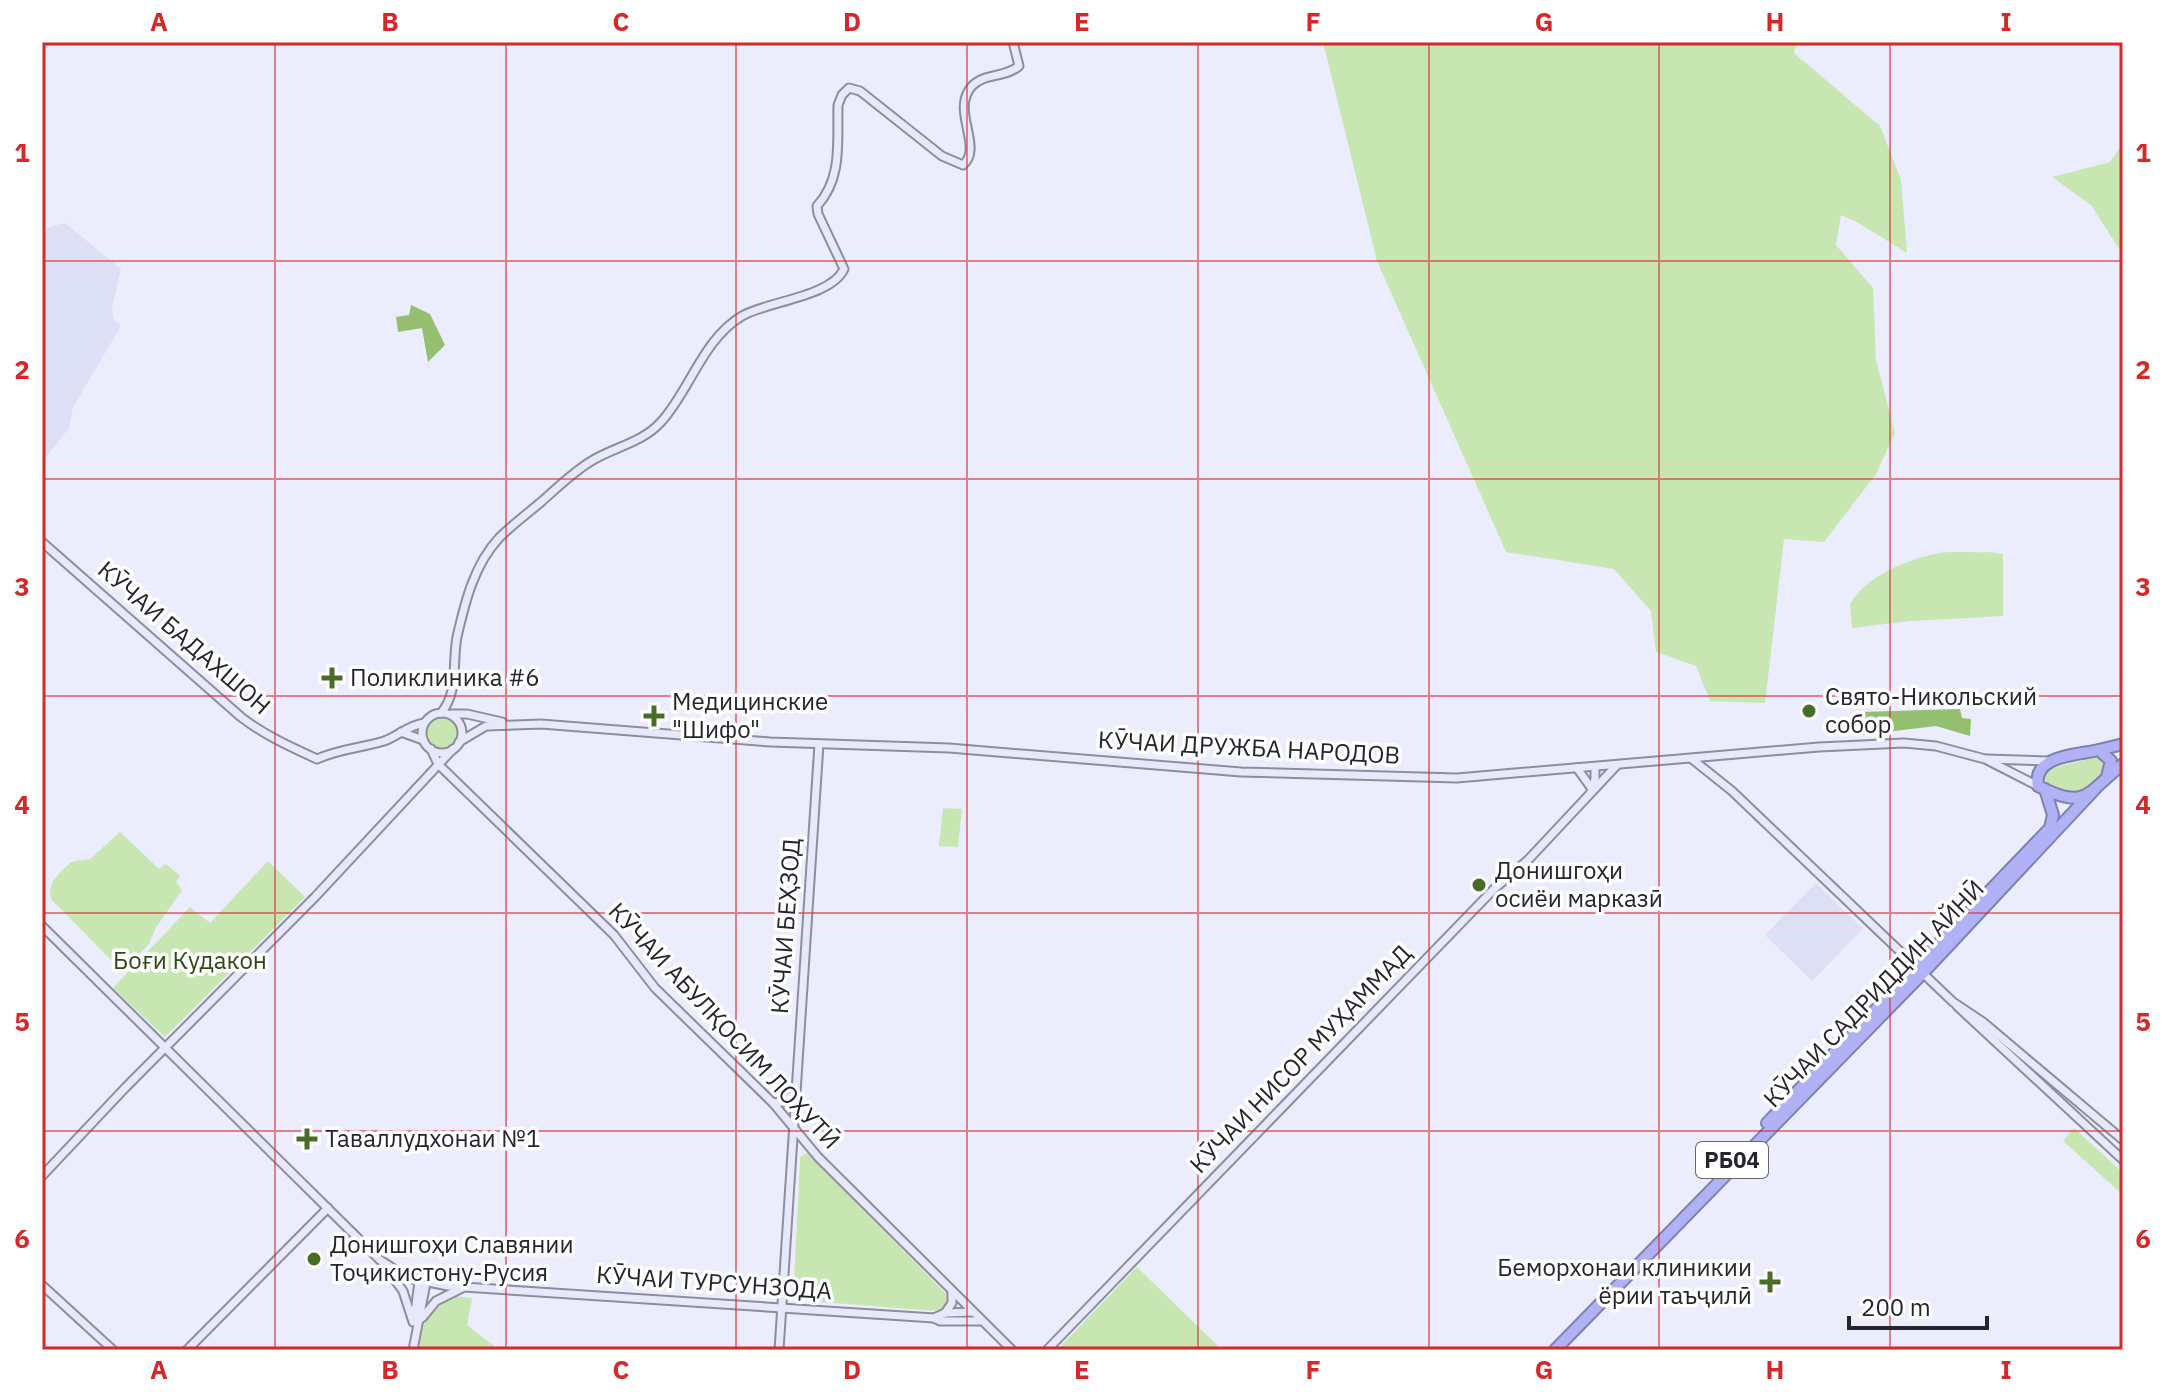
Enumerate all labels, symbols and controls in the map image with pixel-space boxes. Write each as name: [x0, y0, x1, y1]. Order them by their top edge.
text: A: [150, 4, 168, 38]
text: B: [381, 4, 399, 38]
text: C: [613, 4, 630, 38]
text: D: [843, 4, 861, 38]
text: E: [1074, 4, 1090, 38]
text: F: [1305, 4, 1321, 38]
text: G: [1535, 4, 1553, 38]
text: H: [1766, 4, 1784, 38]
text: I: [2000, 4, 2012, 38]
text: 1: [14, 135, 30, 169]
text: 1: [2135, 135, 2151, 169]
text: 2: [14, 352, 30, 386]
text: 2: [2135, 352, 2151, 386]
street label: КӮЧАИ БАДАХШОН: [91, 553, 278, 721]
text: 3: [14, 569, 30, 603]
text: 3: [2135, 569, 2151, 603]
place label: Поликлиника #6: [350, 661, 540, 693]
marker: Поликлиника #6: [321, 667, 343, 689]
place label: Свято-Никольский собор: [1825, 680, 2037, 740]
place label: Медицинские "Шифо": [672, 685, 828, 745]
marker: Свято-Никольский собор: [1800, 702, 1818, 720]
marker: Медицинские "Шифо": [643, 705, 665, 727]
street label: КӮЧАИ ДРУЖБА НАРОДОВ: [1097, 723, 1401, 771]
text: 4: [14, 787, 30, 821]
text: 4: [2135, 787, 2151, 821]
street label: КӮЧАИ БЕҲЗОД: [763, 837, 807, 1015]
place label: Донишгоҳи осиёи марказӣ: [1495, 854, 1663, 914]
street label: КӮЧАИ САДРИДДИН АЙНӢ: [1756, 873, 1990, 1114]
marker: Донишгоҳи осиёи марказӣ: [1470, 876, 1488, 894]
street label: КӮЧАИ АБУЛҚОСИМ ЛОҲУТӢ: [602, 895, 848, 1155]
street label: КӮЧАИ НИСОР МУҲАММАД: [1182, 937, 1418, 1180]
park label: Боғи Кудакон: [113, 944, 267, 976]
text: 5: [14, 1004, 30, 1038]
text: 5: [2135, 1004, 2151, 1038]
place label: Таваллудхонаи №1: [325, 1122, 540, 1154]
marker: Таваллудхонаи №1: [296, 1128, 318, 1150]
road number: РБ04: [1696, 1142, 1768, 1178]
text: 6: [14, 1221, 30, 1255]
text: 6: [2135, 1221, 2151, 1255]
place label: Донишгоҳи Славянии Тоҷикистону-Русия: [330, 1228, 574, 1288]
marker: Донишгоҳи Славянии Тоҷикистону-Русия: [305, 1250, 323, 1268]
place label: Беморхонаи клиникии ёрии таъҷилӣ: [1497, 1251, 1752, 1311]
street label: КӮЧАИ ТУРСУНЗОДА: [595, 1258, 833, 1306]
marker: Беморхонаи клиникии ёрии таъҷилӣ: [1759, 1271, 1781, 1293]
scale bar: [1849, 1280, 1987, 1330]
text: 200 m: [1861, 1291, 1931, 1323]
text: A: [150, 1352, 168, 1386]
text: B: [381, 1352, 399, 1386]
text: C: [613, 1352, 630, 1386]
text: D: [843, 1352, 861, 1386]
text: E: [1074, 1352, 1090, 1386]
text: F: [1305, 1352, 1321, 1386]
text: G: [1535, 1352, 1553, 1386]
text: H: [1766, 1352, 1784, 1386]
text: I: [2000, 1352, 2012, 1386]

